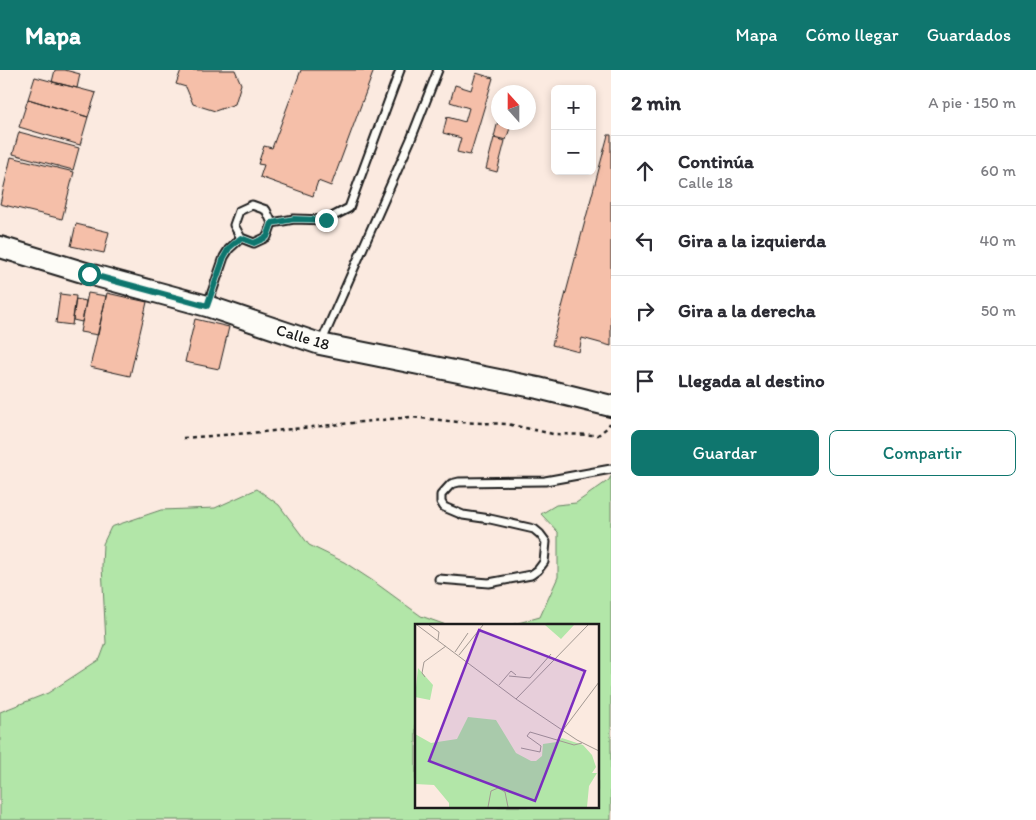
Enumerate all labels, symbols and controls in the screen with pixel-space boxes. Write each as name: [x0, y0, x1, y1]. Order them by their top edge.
text: Mapa: [25, 21, 81, 50]
text: Mapa: [736, 24, 777, 46]
text: Cómo llegar: [805, 24, 899, 46]
text: Guardados: [927, 24, 1011, 46]
north arrow: [491, 85, 536, 130]
map controls: [551, 85, 596, 175]
button: +: [551, 85, 596, 130]
text: 2 min: [631, 90, 681, 115]
text: A pie · 150 m: [928, 93, 1016, 112]
button: −: [551, 130, 596, 175]
text: Continúa: [678, 150, 754, 173]
icon: ahead: [631, 157, 659, 185]
text: 60 m: [981, 161, 1016, 180]
text: Calle 18: [678, 173, 733, 192]
route end: [315, 209, 338, 232]
icon: left: [631, 227, 659, 255]
text: Gira a la izquierda: [678, 229, 826, 252]
text: 40 m: [979, 231, 1016, 250]
route start: [78, 263, 101, 286]
icon: right: [631, 297, 659, 325]
text: Gira a la derecha: [678, 299, 816, 322]
text: 50 m: [981, 301, 1016, 320]
street label: Calle 18: [274, 320, 332, 354]
icon: arrive: [631, 367, 659, 395]
text: Llegada al destino: [678, 369, 825, 392]
button: Guardar: [631, 430, 819, 476]
button: Compartir: [829, 430, 1016, 476]
inset map: [415, 624, 598, 808]

